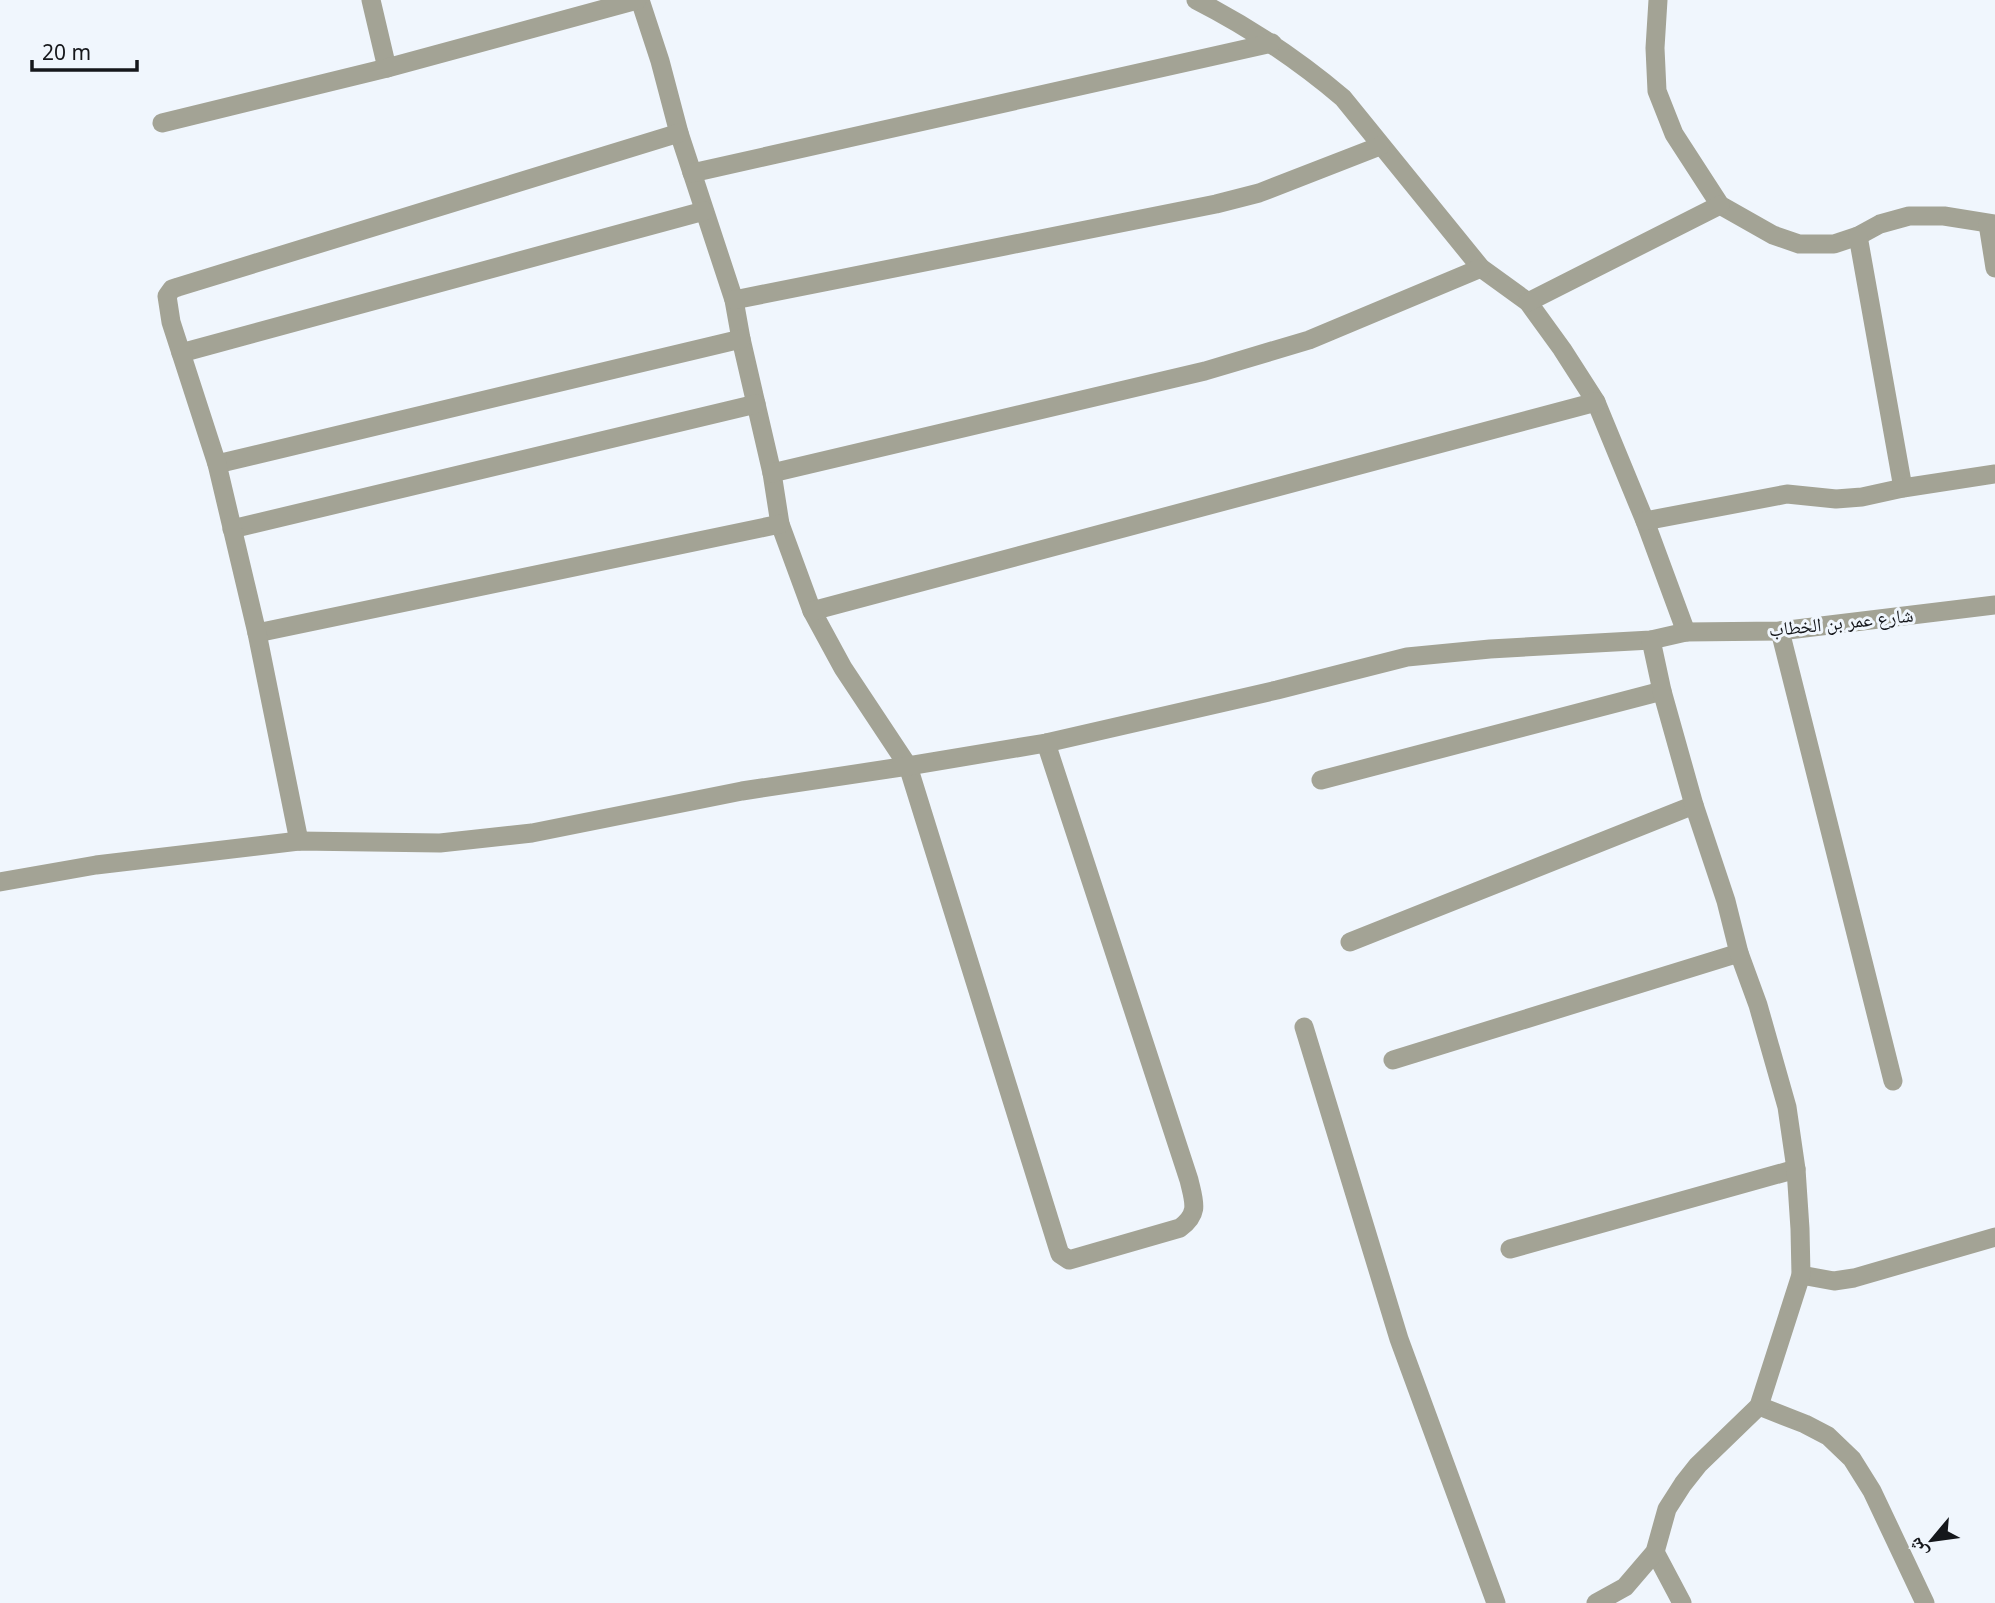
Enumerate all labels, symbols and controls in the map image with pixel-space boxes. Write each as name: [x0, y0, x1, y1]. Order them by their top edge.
scale bar: [32, 28, 136, 72]
text: 20 m: [42, 38, 91, 66]
street label: شارع عمر بن الخطاب: [1768, 601, 1914, 643]
north arrow: [1897, 1505, 1967, 1575]
text: ش: [1901, 1533, 1933, 1563]

